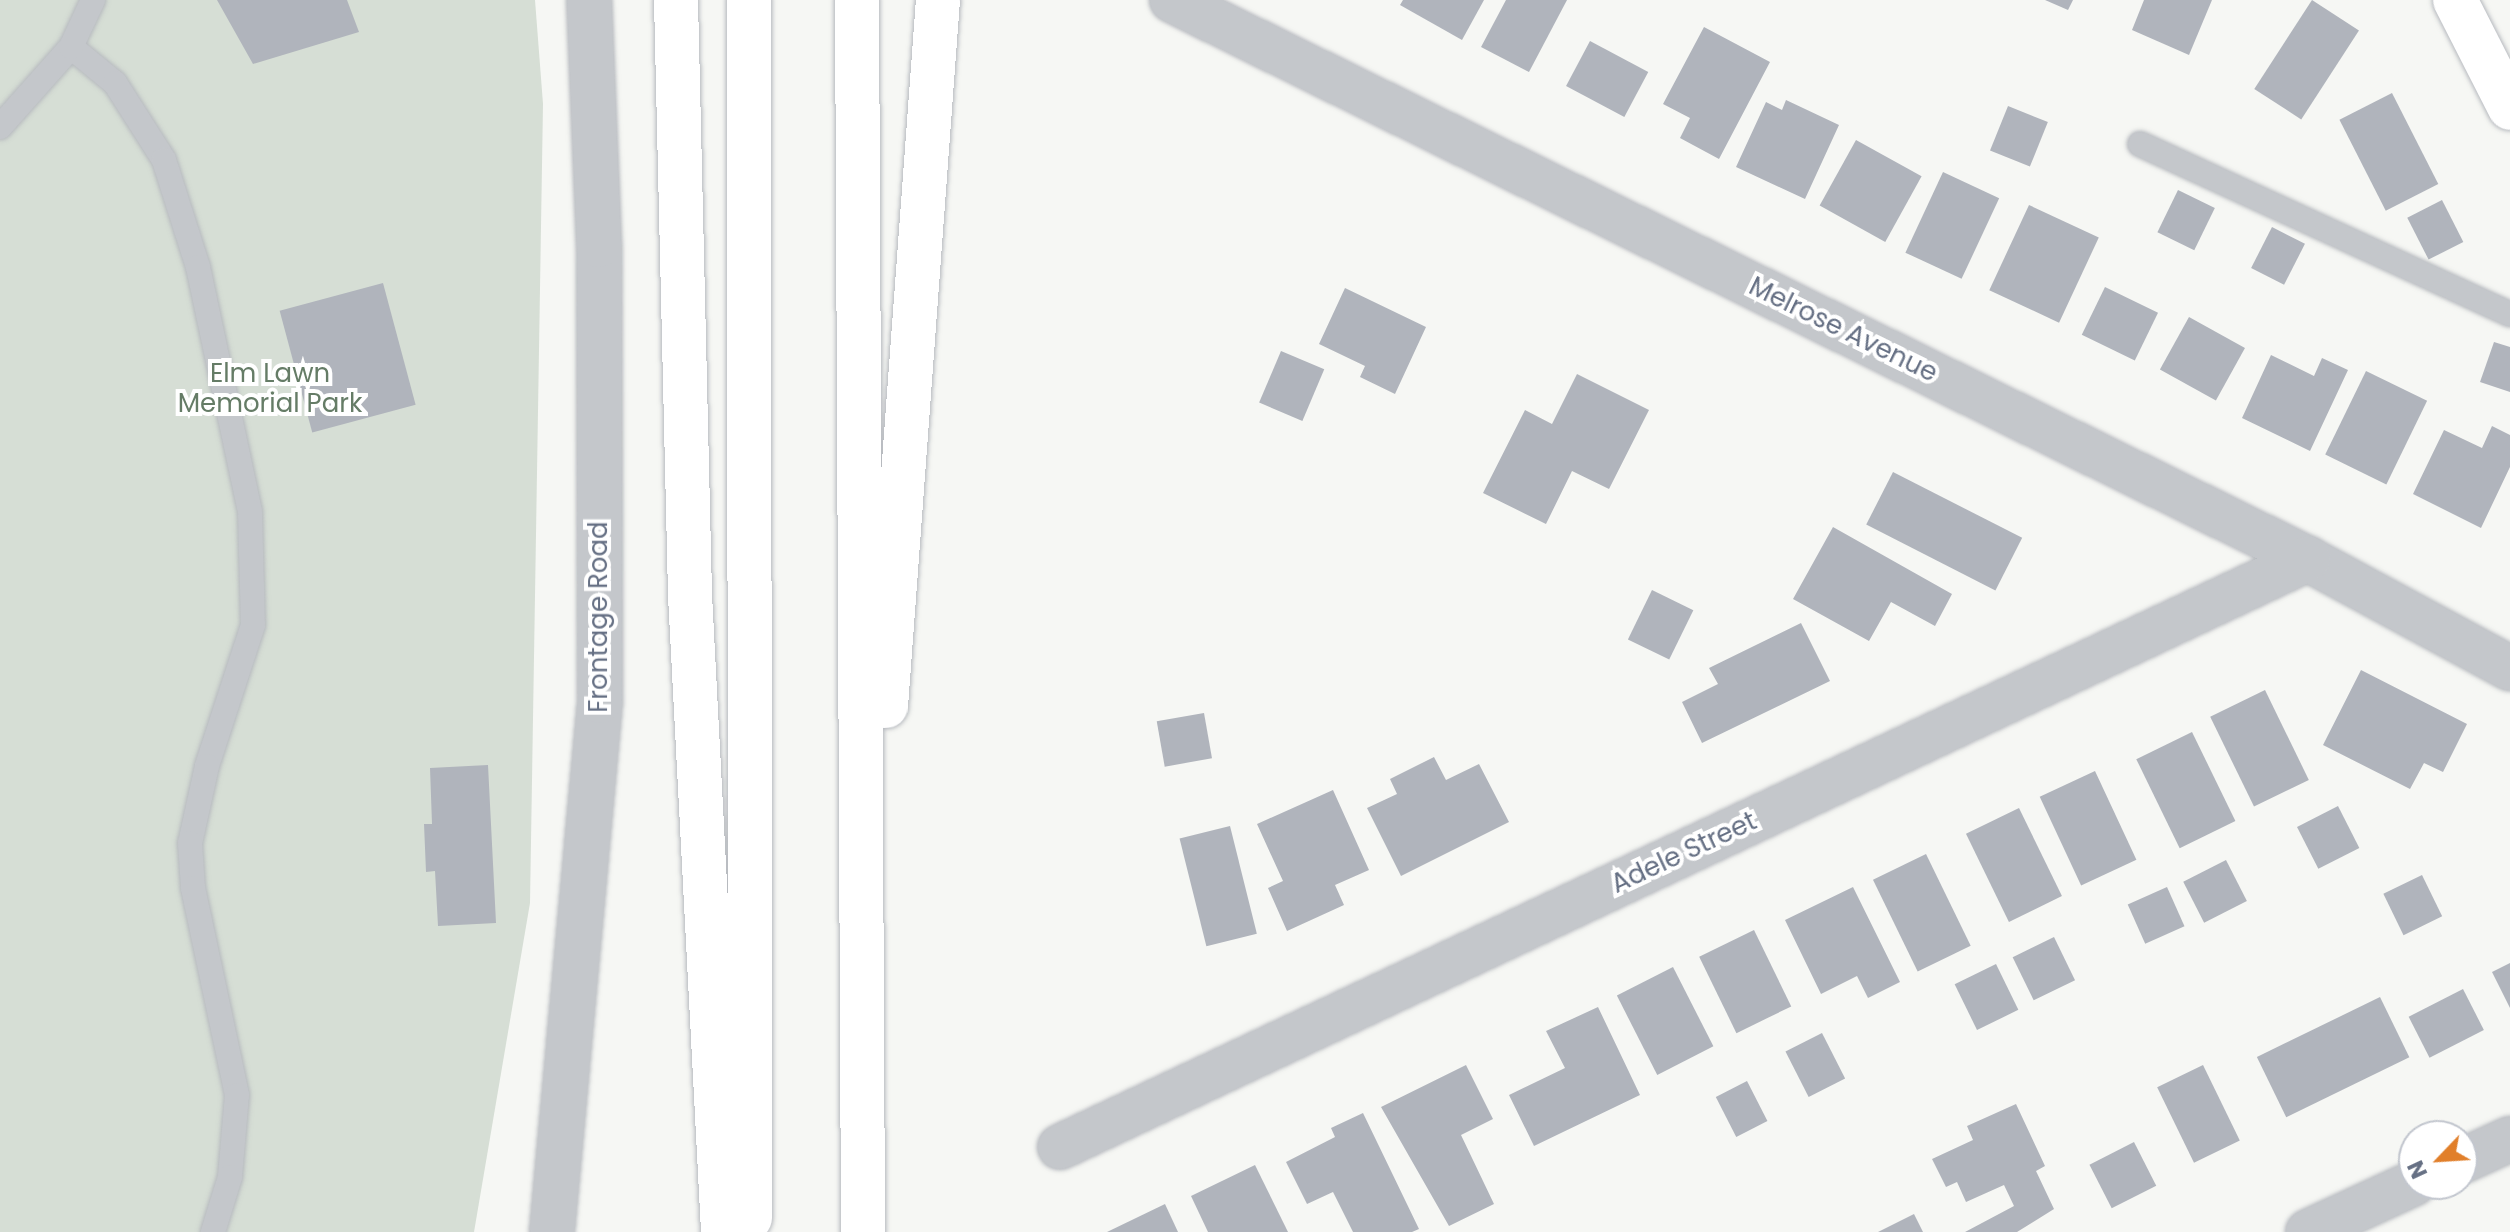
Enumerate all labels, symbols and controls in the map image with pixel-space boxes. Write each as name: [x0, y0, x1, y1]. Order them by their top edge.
street label: Melrose Avenue: [1744, 271, 1942, 389]
park label: Elm Lawn Memorial Park: [178, 358, 362, 420]
street label: Frontage Road: [583, 521, 615, 713]
street label: Adele Street: [1606, 806, 1762, 900]
north arrow: [2398, 1120, 2478, 1200]
text: N: [2400, 1155, 2435, 1184]

